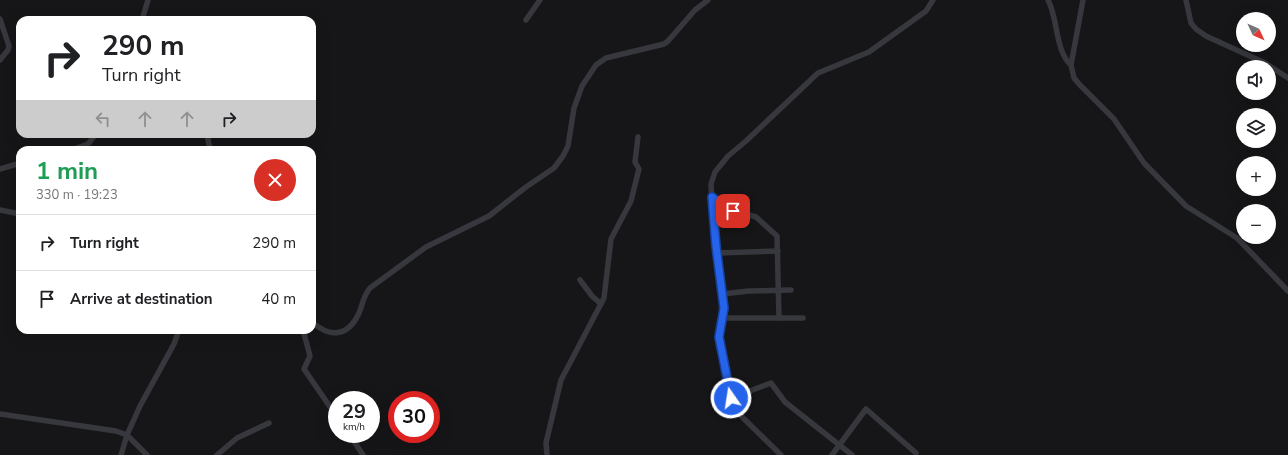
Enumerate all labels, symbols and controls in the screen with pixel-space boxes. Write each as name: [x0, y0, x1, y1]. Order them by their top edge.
north arrow: [1236, 12, 1276, 52]
map controls: [1236, 12, 1276, 244]
text: 290 m: [102, 27, 185, 65]
icon: right: [36, 32, 88, 84]
button: sound: [1236, 60, 1276, 100]
text: Turn right: [102, 63, 181, 87]
icon: left: [92, 108, 114, 130]
icon: ahead: [134, 108, 156, 130]
icon: ahead: [176, 108, 198, 130]
icon: right: [218, 108, 240, 130]
button: layers: [1236, 108, 1276, 148]
text: 1 min: [36, 155, 98, 187]
button: +: [1236, 156, 1276, 196]
button: close: [254, 159, 296, 201]
text: 330 m · 19:23: [36, 186, 118, 204]
pin: [716, 194, 750, 228]
icon: arrive: [722, 200, 744, 222]
button: −: [1236, 204, 1276, 244]
icon: right: [36, 232, 58, 254]
text: Turn right: [70, 233, 139, 253]
text: 290 m: [252, 233, 296, 253]
icon: arrive: [36, 288, 58, 310]
text: Arrive at destination: [70, 289, 213, 309]
text: 40 m: [261, 289, 296, 309]
position arrow: [710, 377, 752, 419]
speed limit sign: 30: [388, 391, 440, 443]
text: 29: [342, 398, 366, 425]
text: km/h: [343, 420, 365, 434]

